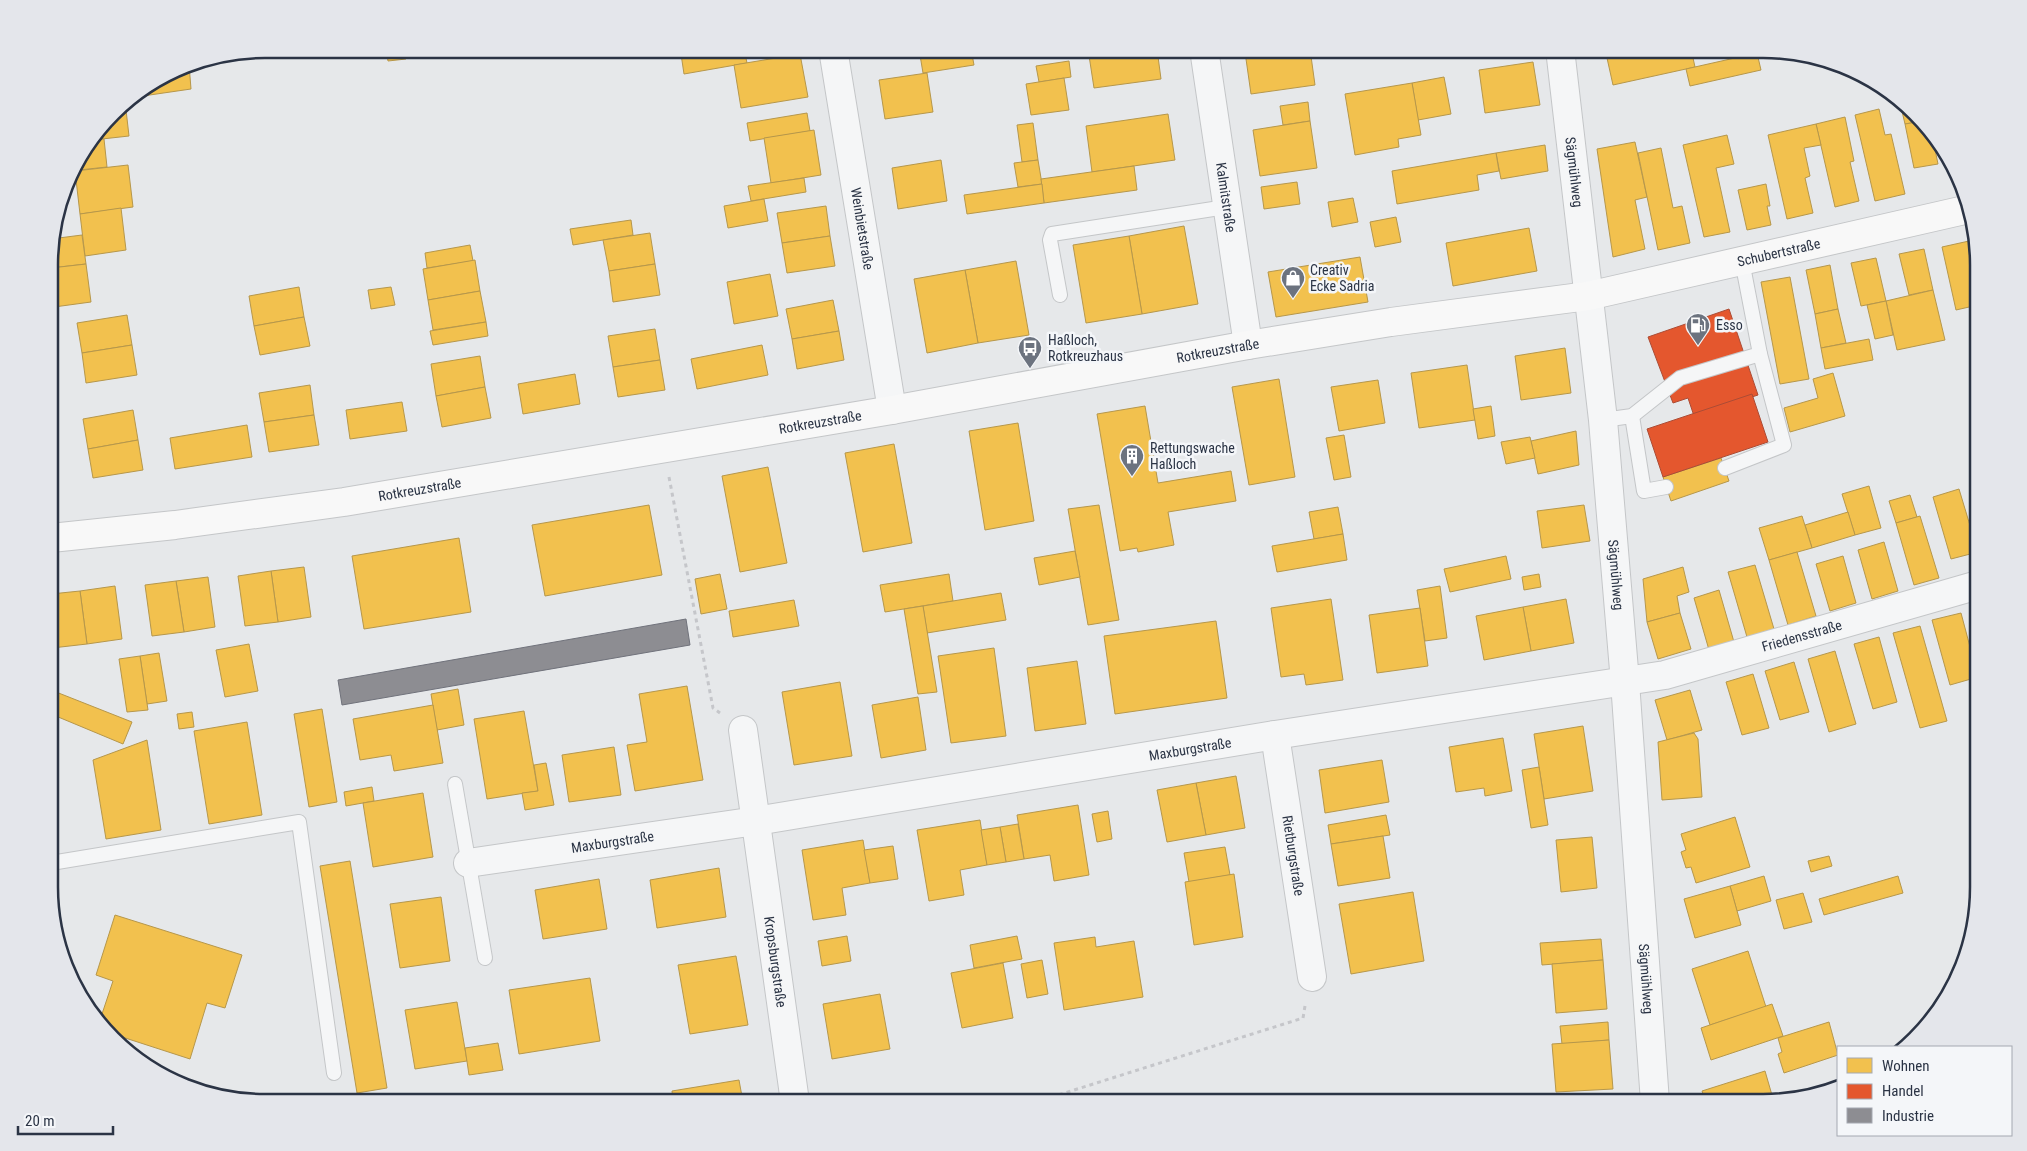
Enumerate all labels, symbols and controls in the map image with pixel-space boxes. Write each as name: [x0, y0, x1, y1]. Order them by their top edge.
street label: Sägmühlweg: [1562, 136, 1586, 208]
street label: Kalmitstraße: [1213, 161, 1239, 234]
street label: Weinbietstraße: [848, 186, 877, 271]
street label: Schubertstraße: [1736, 235, 1822, 270]
place label: Creativ Ecke Sadria: [1310, 262, 1374, 294]
shop icon: Creativ Ecke Sadria: [1280, 265, 1306, 299]
fuel station icon: Esso: [1685, 312, 1711, 346]
place label: Esso: [1716, 317, 1743, 333]
place label: Haßloch, Rotkreuzhaus: [1048, 332, 1123, 364]
bus stop icon: Haßloch, Rotkreuzhaus: [1017, 335, 1043, 369]
street label: Rotkreuzstraße: [1175, 335, 1261, 366]
street label: Rotkreuzstraße: [777, 407, 863, 437]
place label: Rettungswache Haßloch: [1150, 440, 1235, 472]
building icon: Rettungswache Haßloch: [1119, 443, 1145, 477]
street label: Rotkreuzstraße: [377, 474, 463, 504]
street label: Sägmühlweg: [1605, 539, 1627, 611]
street label: Friedensstraße: [1760, 616, 1844, 655]
street label: Maxburgstraße: [1148, 734, 1233, 764]
street label: Rietburgstraße: [1279, 814, 1308, 897]
street label: Maxburgstraße: [570, 828, 655, 856]
street label: Kropsburgstraße: [761, 915, 790, 1009]
street label: Sägmühlweg: [1636, 943, 1657, 1015]
legend: [1837, 1046, 2012, 1136]
text: Wohnen: [1882, 1057, 1930, 1075]
text: Handel: [1882, 1082, 1924, 1100]
scale bar: [18, 1104, 112, 1136]
text: Industrie: [1882, 1107, 1934, 1125]
text: 20 m: [25, 1112, 55, 1130]

